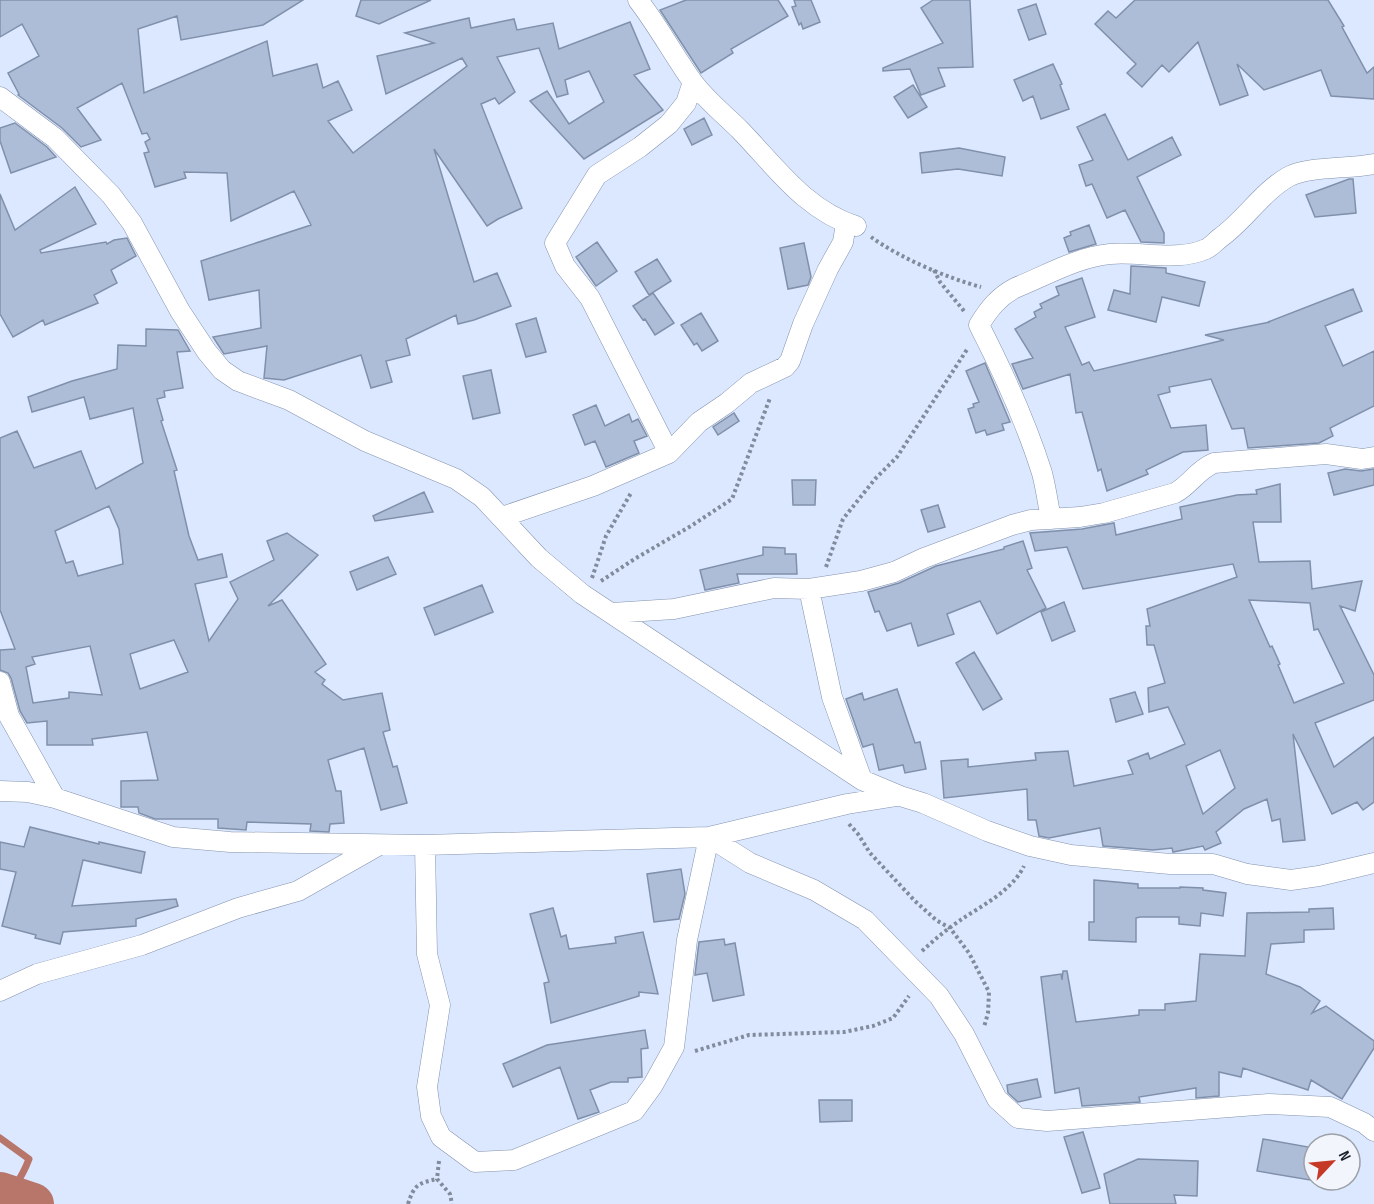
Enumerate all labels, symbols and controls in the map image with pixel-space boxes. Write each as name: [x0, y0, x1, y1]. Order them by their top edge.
north arrow: [1302, 1132, 1362, 1192]
text: N: [1334, 1148, 1355, 1164]

